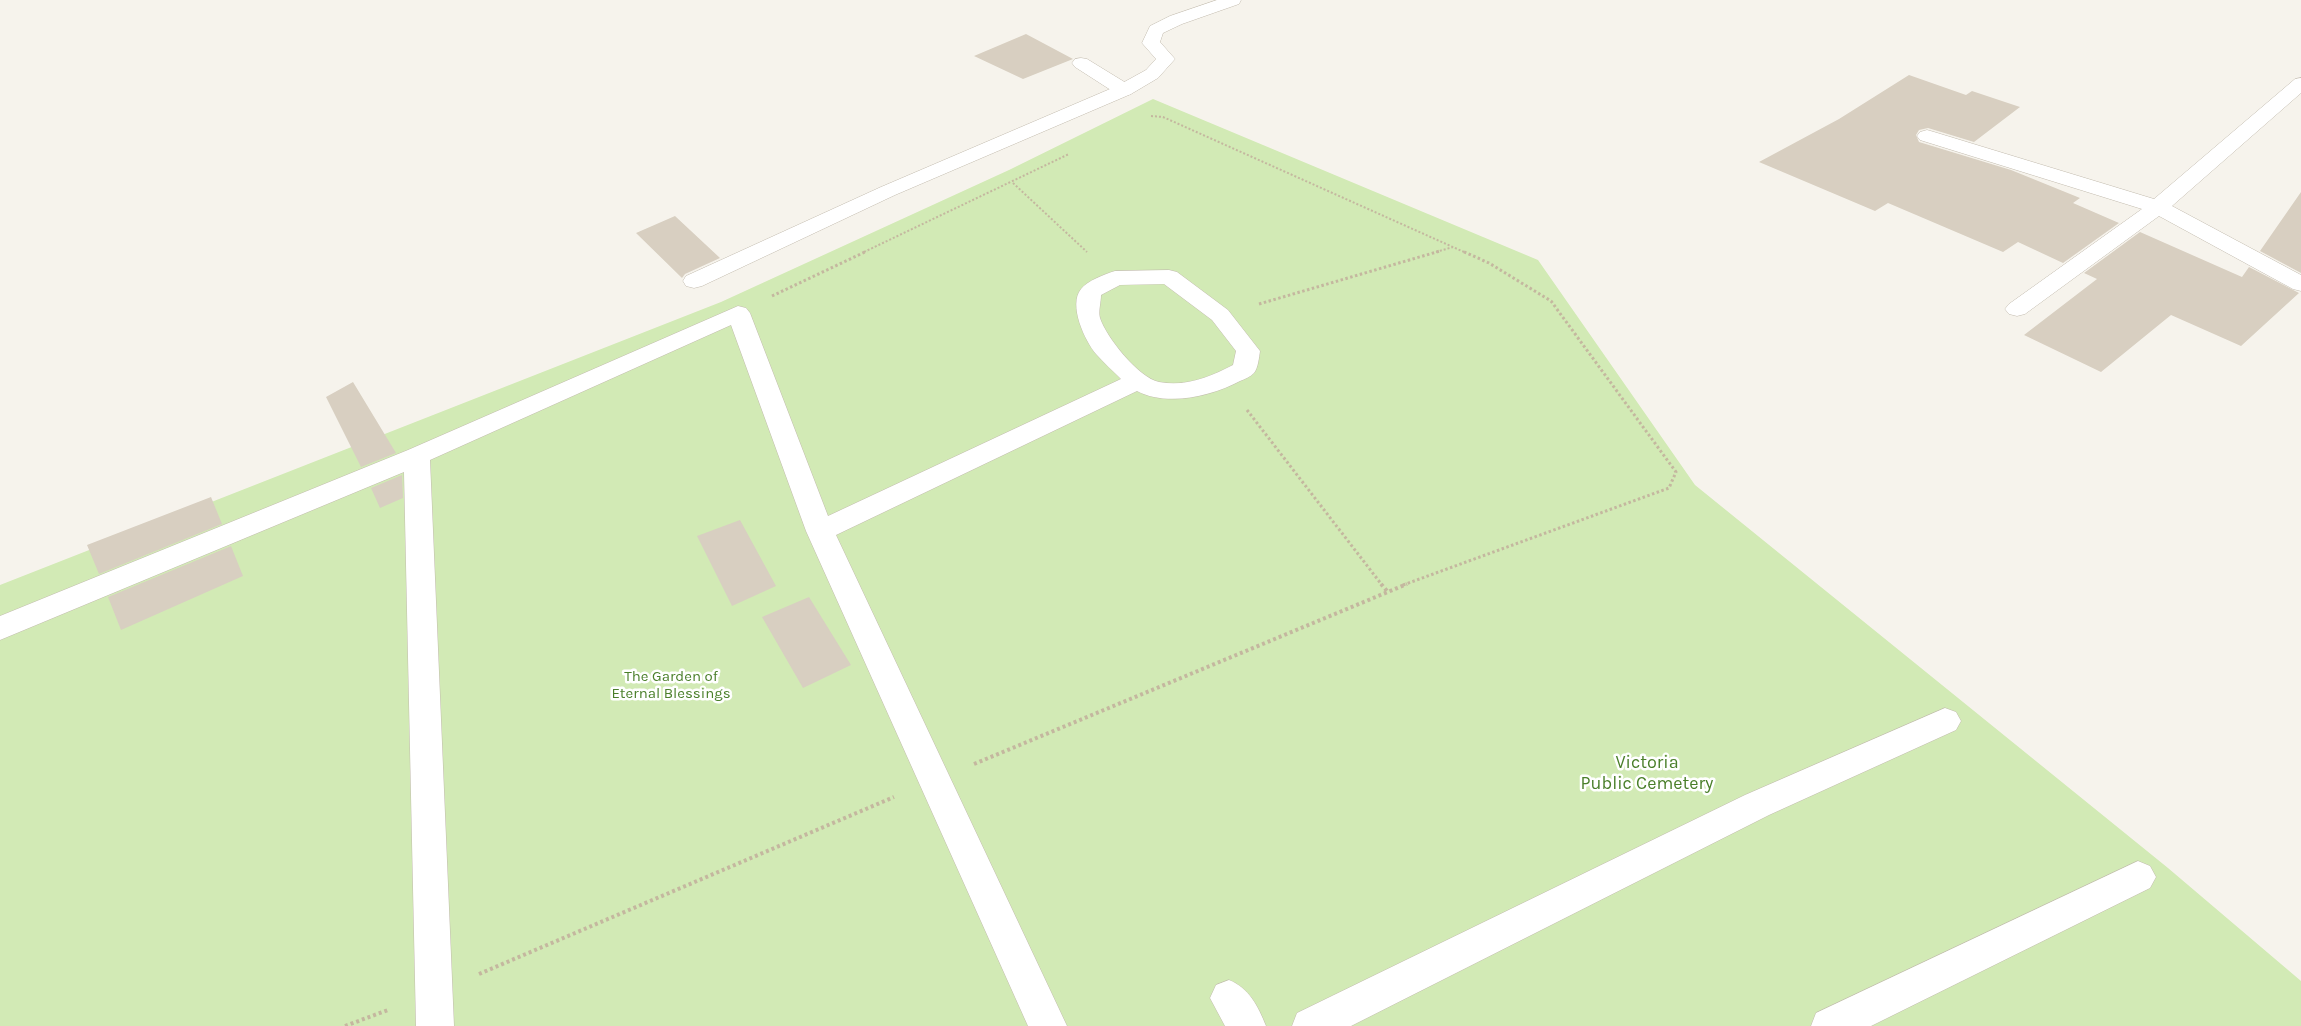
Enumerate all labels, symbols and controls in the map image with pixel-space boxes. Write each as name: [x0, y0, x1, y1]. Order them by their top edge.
park label: The Garden of Eternal Blessings: [611, 668, 731, 703]
park label: Victoria Public Cemetery: [1581, 752, 1713, 794]

